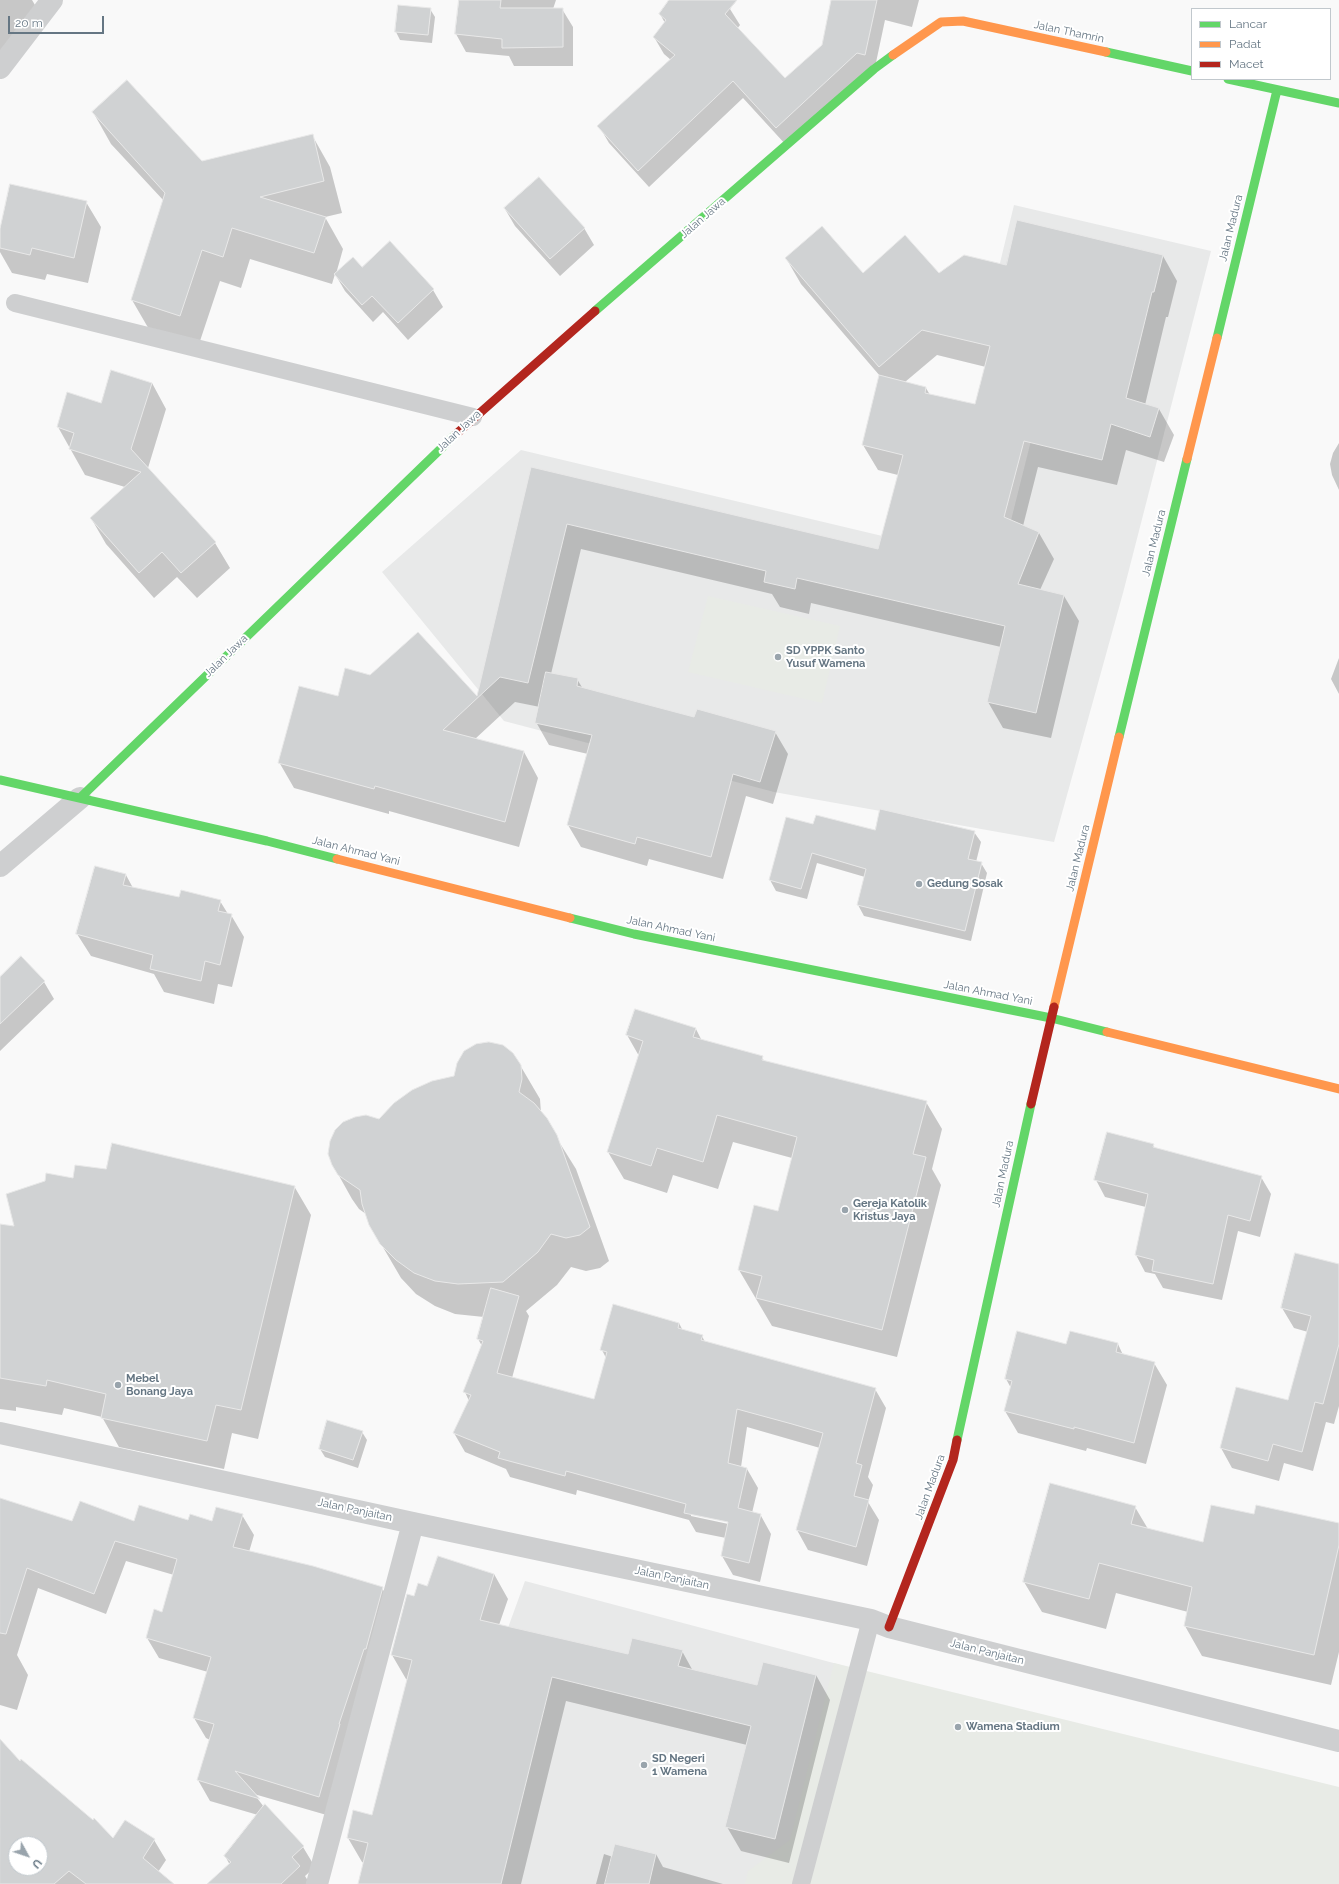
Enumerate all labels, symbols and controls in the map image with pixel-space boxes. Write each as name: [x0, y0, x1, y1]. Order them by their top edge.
scale bar: [10, 8, 106, 34]
legend: [1191, 8, 1331, 80]
text: 20 m: [15, 16, 43, 30]
text: Lancar: [1229, 17, 1267, 31]
street label: Jalan Thamrin: [1033, 18, 1105, 46]
text: Padat: [1229, 37, 1261, 51]
text: Macet: [1229, 57, 1264, 71]
street label: Jalan Madura: [1216, 193, 1246, 263]
street label: Jalan Jawa: [678, 195, 728, 241]
street label: Jalan Jawa: [434, 407, 484, 455]
street label: Jalan Madura: [1139, 508, 1169, 578]
street label: Jalan Jawa: [202, 632, 250, 680]
place label: SD YPPK Santo Yusuf Wamena: [786, 644, 865, 670]
marker: SD YPPK Santo Yusuf Wamena: [773, 652, 783, 662]
street label: Jalan Madura: [1063, 823, 1093, 893]
street label: Jalan Ahmad Yani: [311, 834, 401, 868]
place label: Gedung Sosak: [927, 877, 1003, 891]
marker: Gedung Sosak: [914, 879, 924, 889]
street label: Jalan Ahmad Yani: [626, 913, 716, 945]
street label: Jalan Ahmad Yani: [943, 978, 1033, 1008]
street label: Jalan Madura: [989, 1139, 1017, 1209]
place label: Gereja Katolik Kristus Jaya: [853, 1197, 927, 1223]
marker: Gereja Katolik Kristus Jaya: [840, 1205, 850, 1215]
place label: Mebel Bonang Jaya: [126, 1372, 193, 1398]
marker: Mebel Bonang Jaya: [113, 1380, 123, 1390]
street label: Jalan Madura: [912, 1453, 948, 1521]
street label: Jalan Panjaitan: [317, 1496, 393, 1524]
street label: Jalan Panjaitan: [634, 1564, 710, 1592]
street label: Jalan Panjaitan: [949, 1636, 1025, 1668]
place label: Wamena Stadium: [966, 1720, 1060, 1734]
marker: Wamena Stadium: [953, 1722, 963, 1732]
place label: SD Negeri 1 Wamena: [652, 1752, 707, 1778]
marker: SD Negeri 1 Wamena: [639, 1760, 649, 1770]
north arrow: [8, 1836, 48, 1876]
text: U: [29, 1856, 44, 1871]

